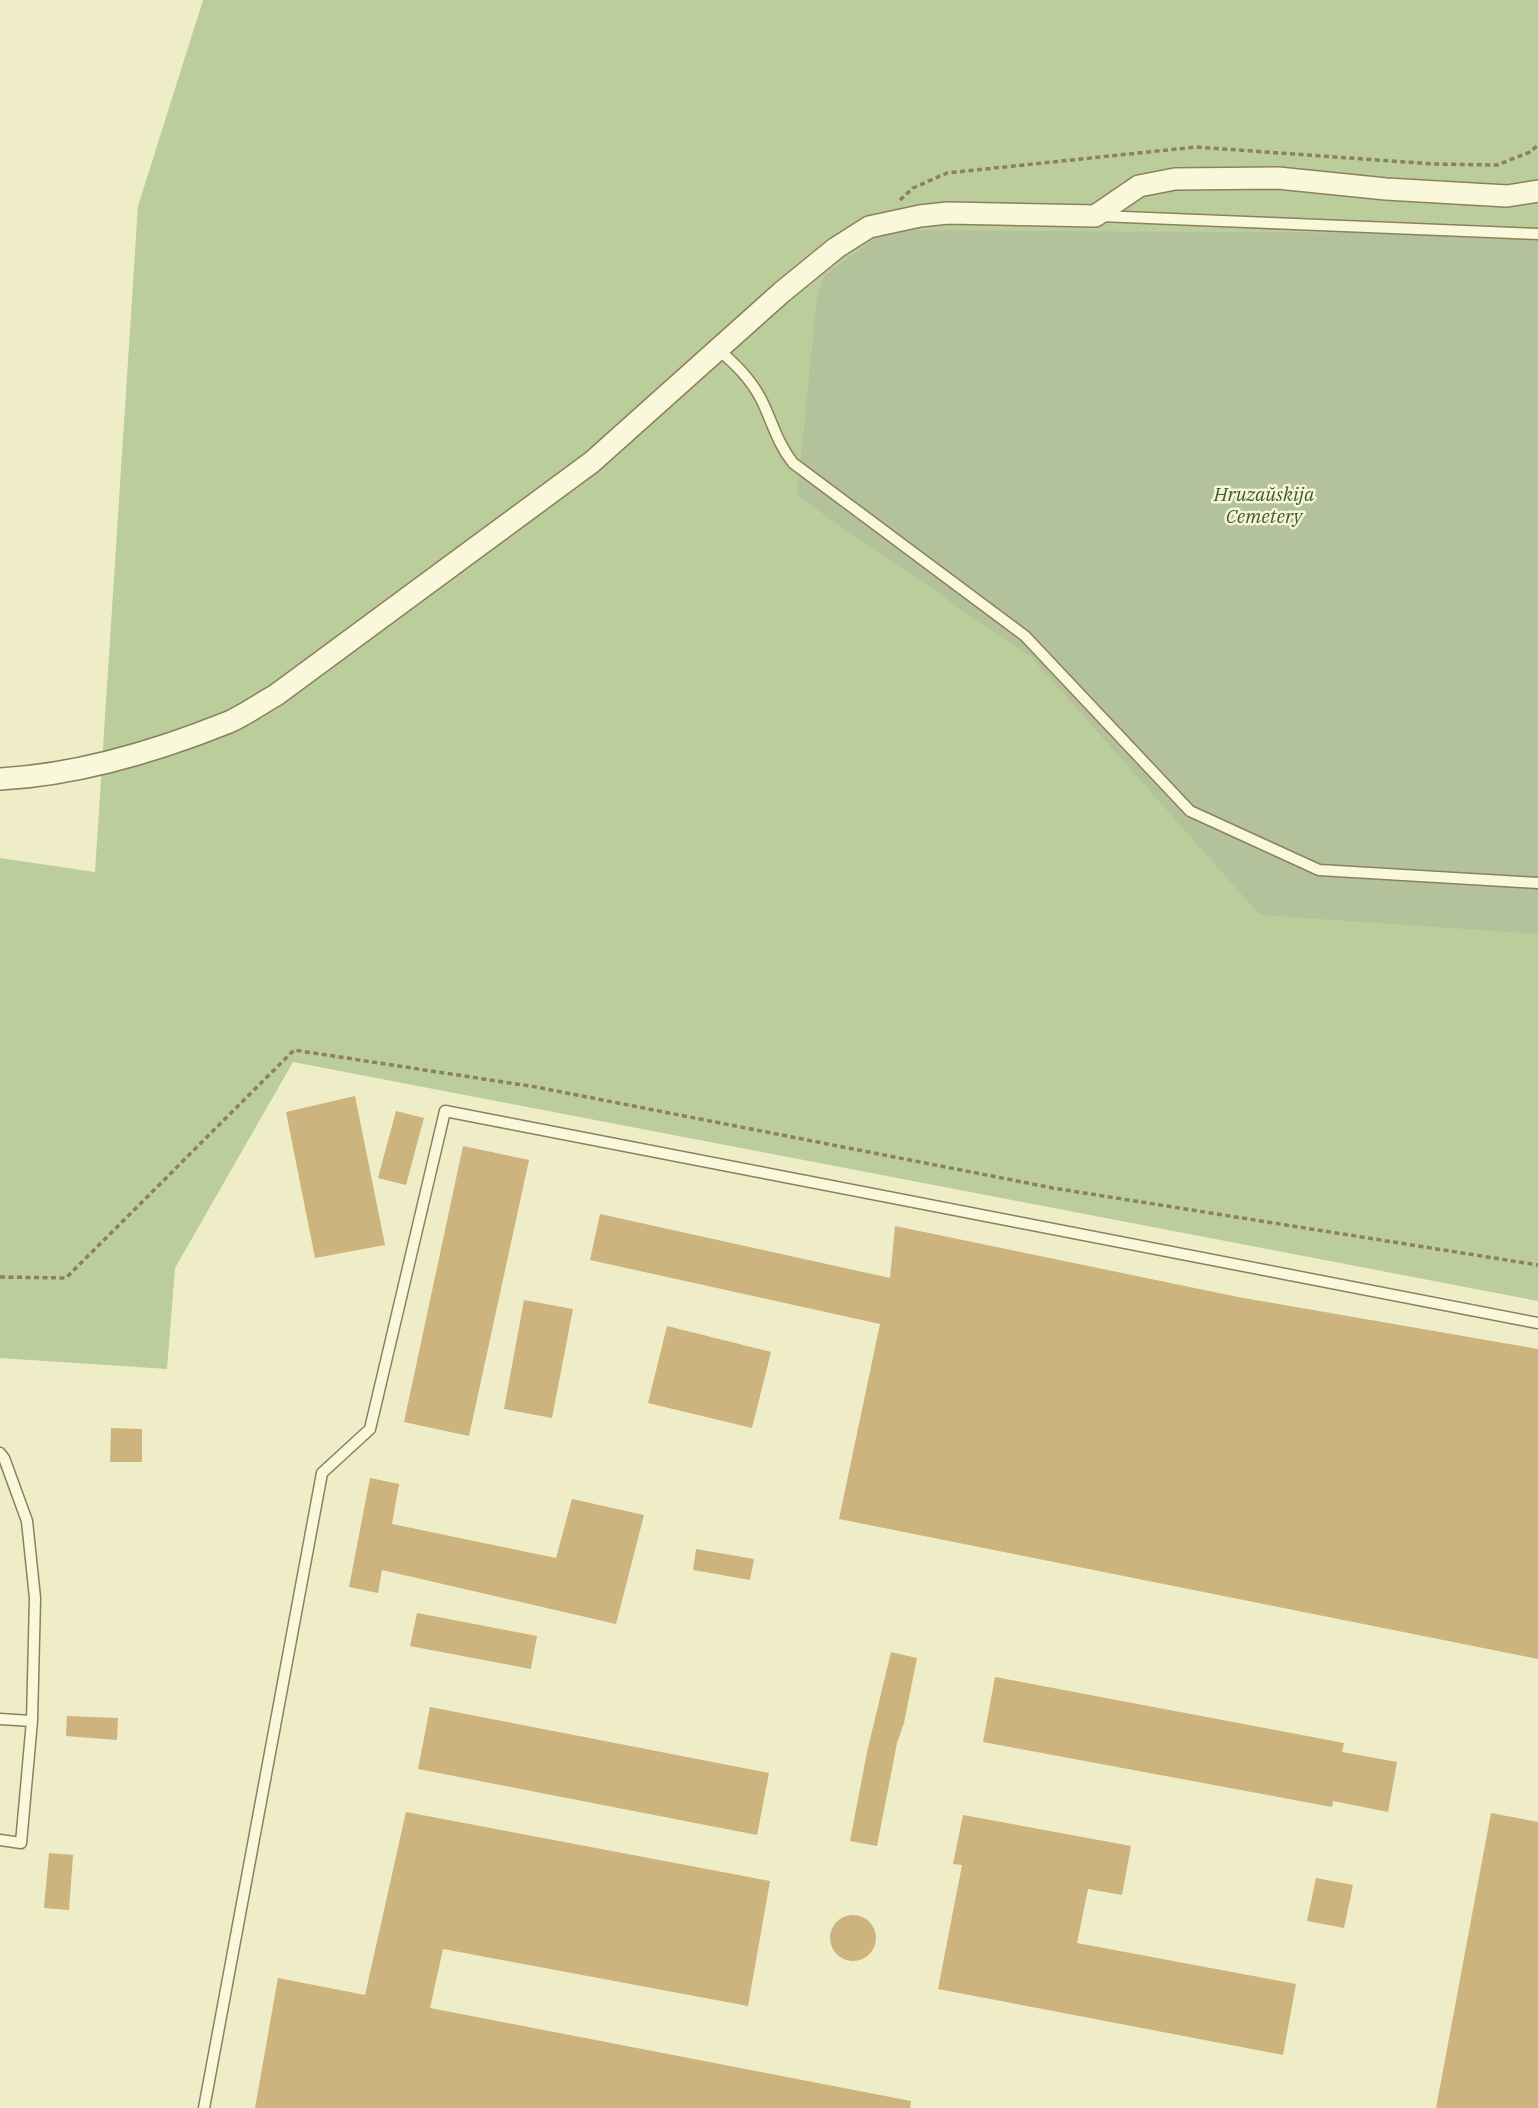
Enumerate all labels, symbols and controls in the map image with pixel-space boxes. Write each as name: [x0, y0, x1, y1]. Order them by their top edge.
park label: Hruzaŭskija Cemetery: [1214, 485, 1314, 529]

